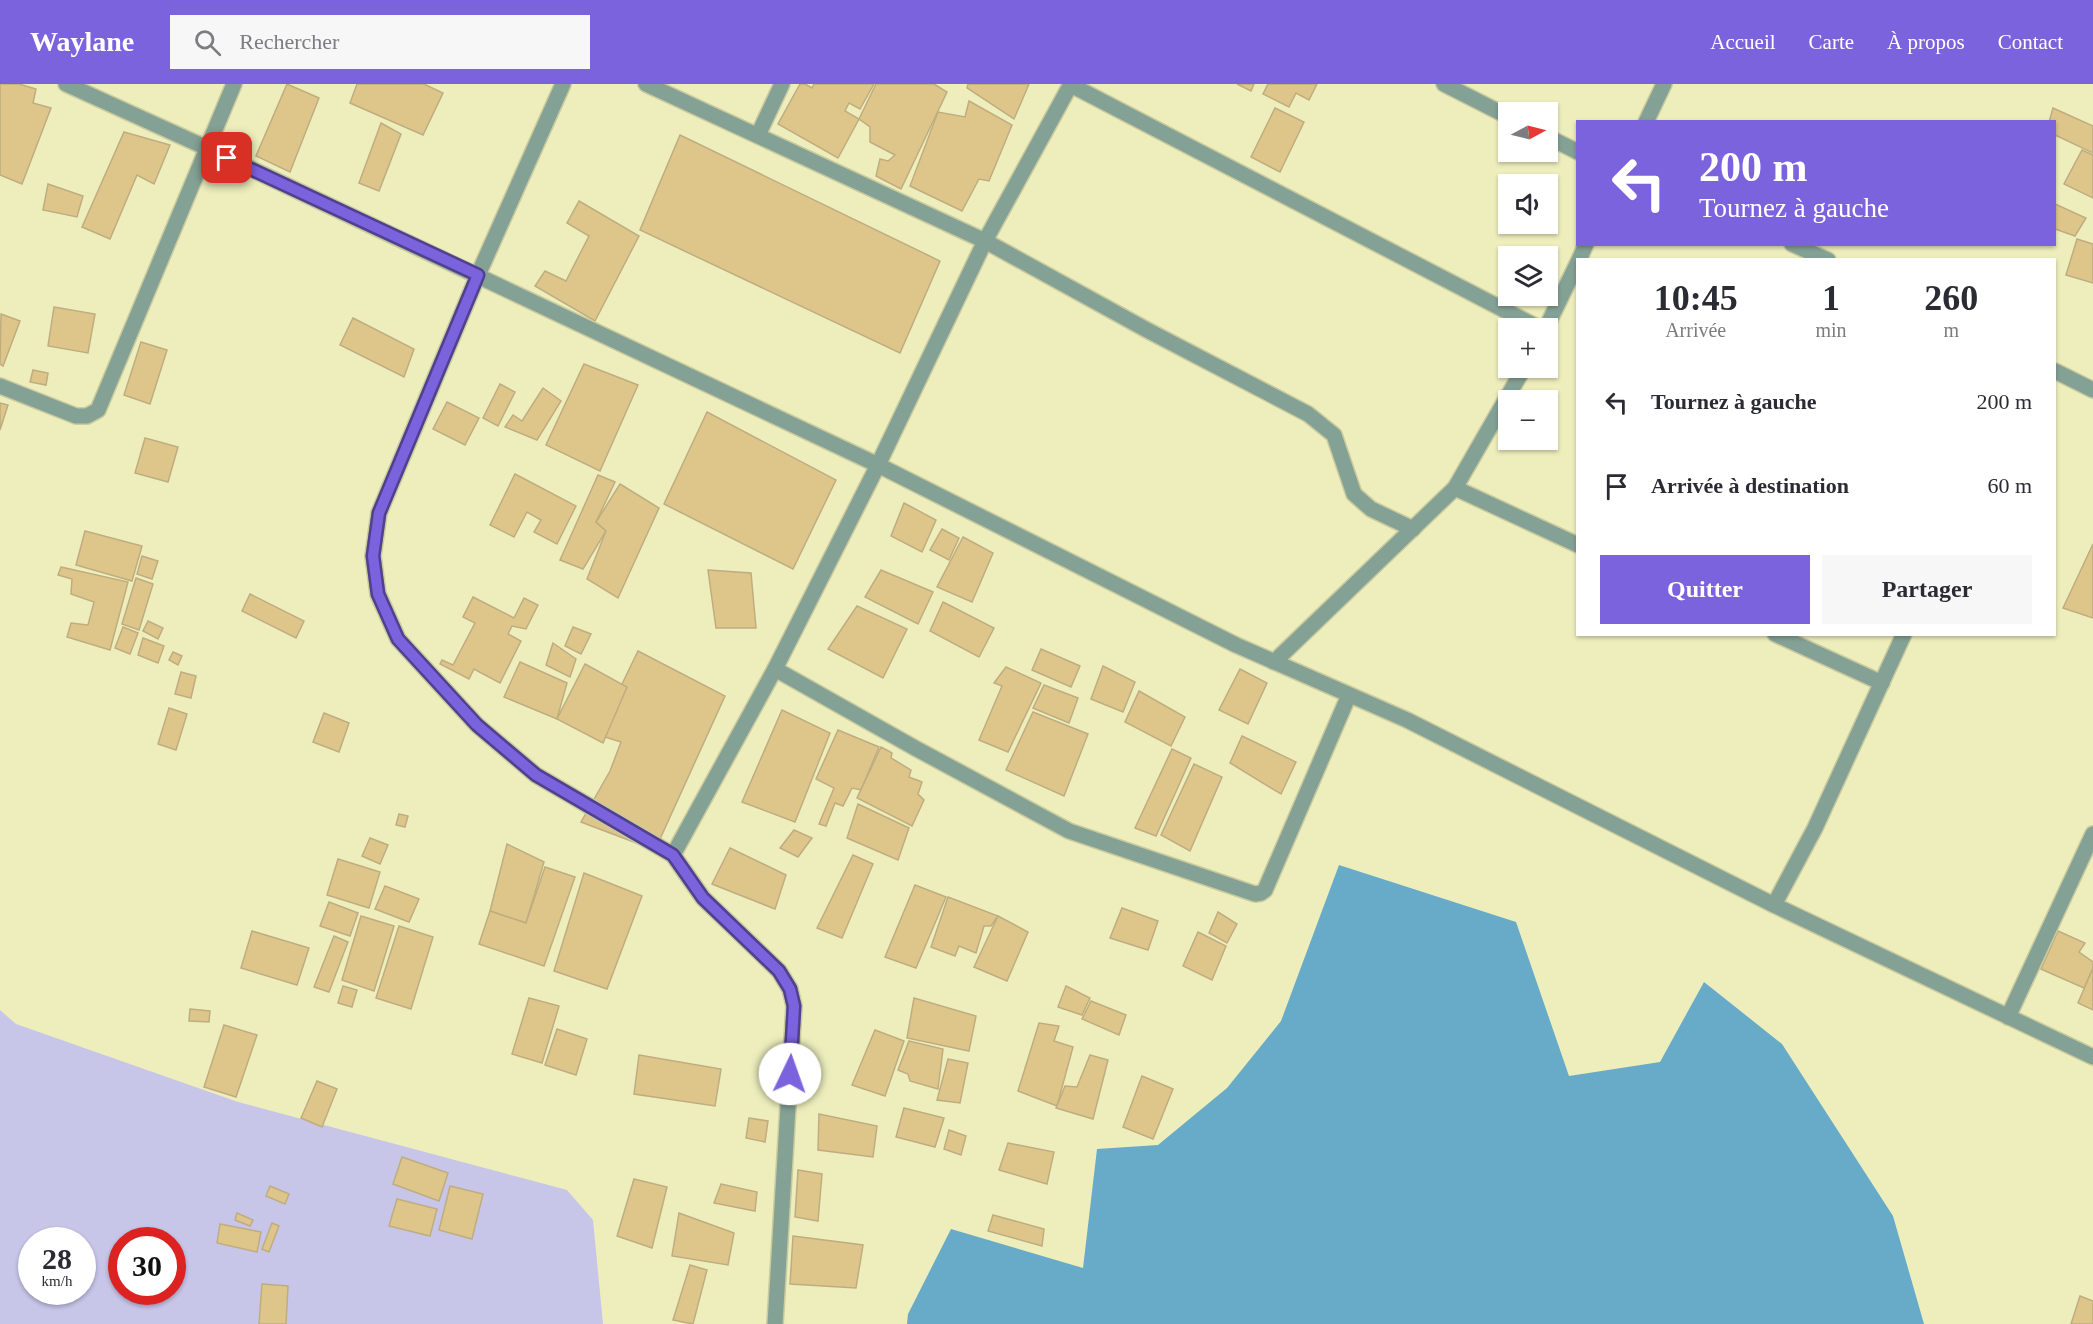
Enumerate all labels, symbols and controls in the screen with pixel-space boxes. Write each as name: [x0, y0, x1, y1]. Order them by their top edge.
search box: [170, 15, 590, 69]
text: Waylane: [30, 26, 134, 57]
icon: search: [191, 26, 224, 59]
text: Rechercher: [239, 29, 339, 54]
text: Accueil: [1710, 30, 1776, 54]
text: Carte: [1809, 30, 1854, 54]
text: À propos: [1887, 30, 1965, 54]
text: Contact: [1998, 30, 2063, 54]
north arrow: [1498, 102, 1558, 162]
map controls: [1498, 102, 1558, 450]
pin: [201, 132, 252, 183]
icon: arrive: [210, 141, 243, 174]
icon: left: [1600, 144, 1678, 222]
text: 200 m: [1699, 144, 1808, 190]
button: sound: [1498, 174, 1558, 234]
text: Tournez à gauche: [1699, 193, 1889, 223]
button: layers: [1498, 246, 1558, 306]
text: 10:45: [1654, 278, 1738, 318]
text: 1: [1822, 278, 1840, 318]
text: 260: [1924, 278, 1978, 318]
button: +: [1498, 318, 1558, 378]
text: Arrivée: [1665, 319, 1726, 341]
text: min: [1815, 319, 1847, 341]
text: m: [1944, 319, 1959, 341]
icon: left: [1600, 386, 1633, 419]
text: Tournez à gauche: [1651, 389, 1816, 414]
text: 200 m: [1976, 389, 2032, 414]
button: −: [1498, 390, 1558, 450]
icon: arrive: [1600, 470, 1633, 503]
text: Arrivée à destination: [1651, 473, 1849, 498]
text: 60 m: [1987, 473, 2032, 498]
button: Quitter: [1600, 555, 1810, 624]
button: Partager: [1822, 555, 2032, 624]
position arrow: [758, 1042, 822, 1106]
speed limit sign: 30: [108, 1227, 186, 1305]
text: 28: [42, 1242, 72, 1275]
text: km/h: [42, 1273, 72, 1289]

